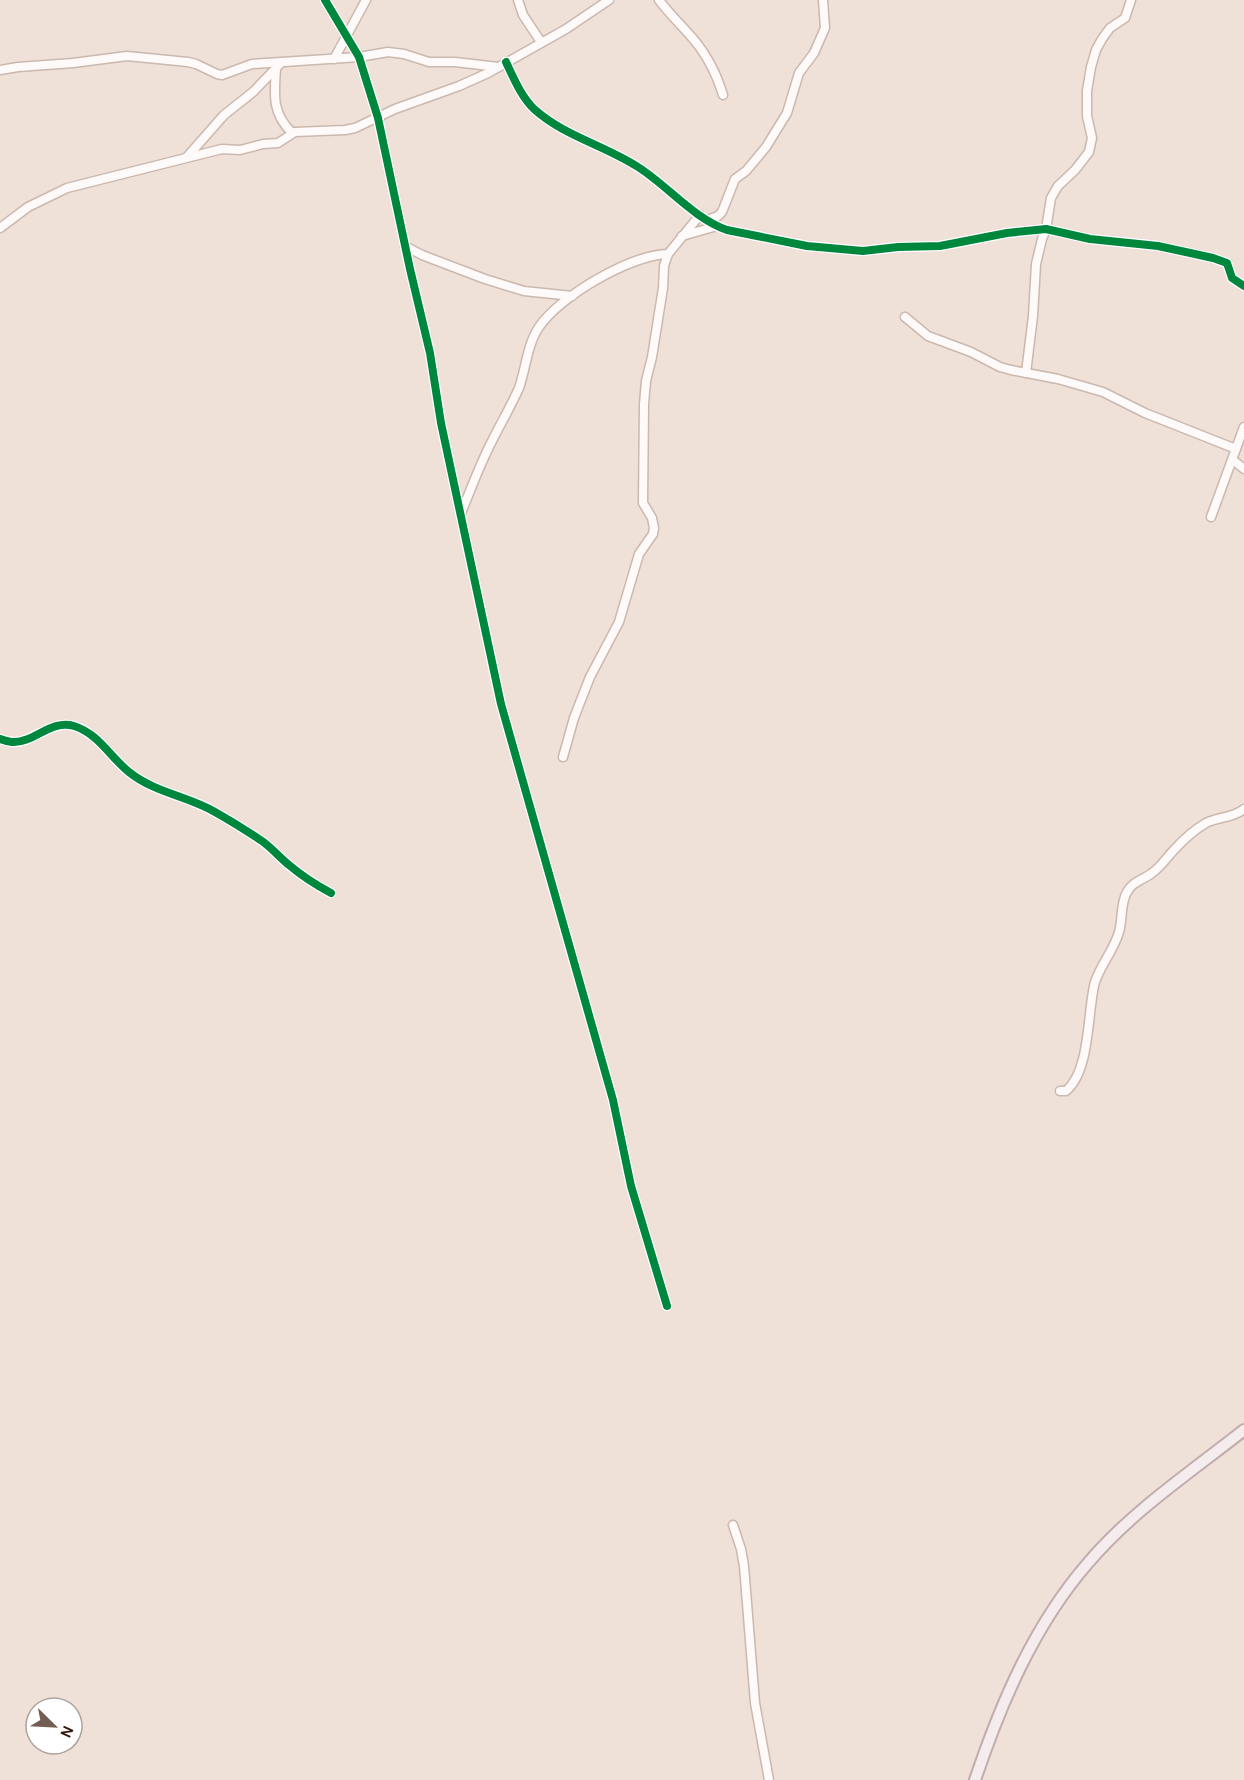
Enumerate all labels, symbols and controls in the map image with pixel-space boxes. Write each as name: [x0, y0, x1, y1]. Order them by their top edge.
north arrow: [24, 1696, 84, 1756]
text: N: [56, 1723, 78, 1741]

